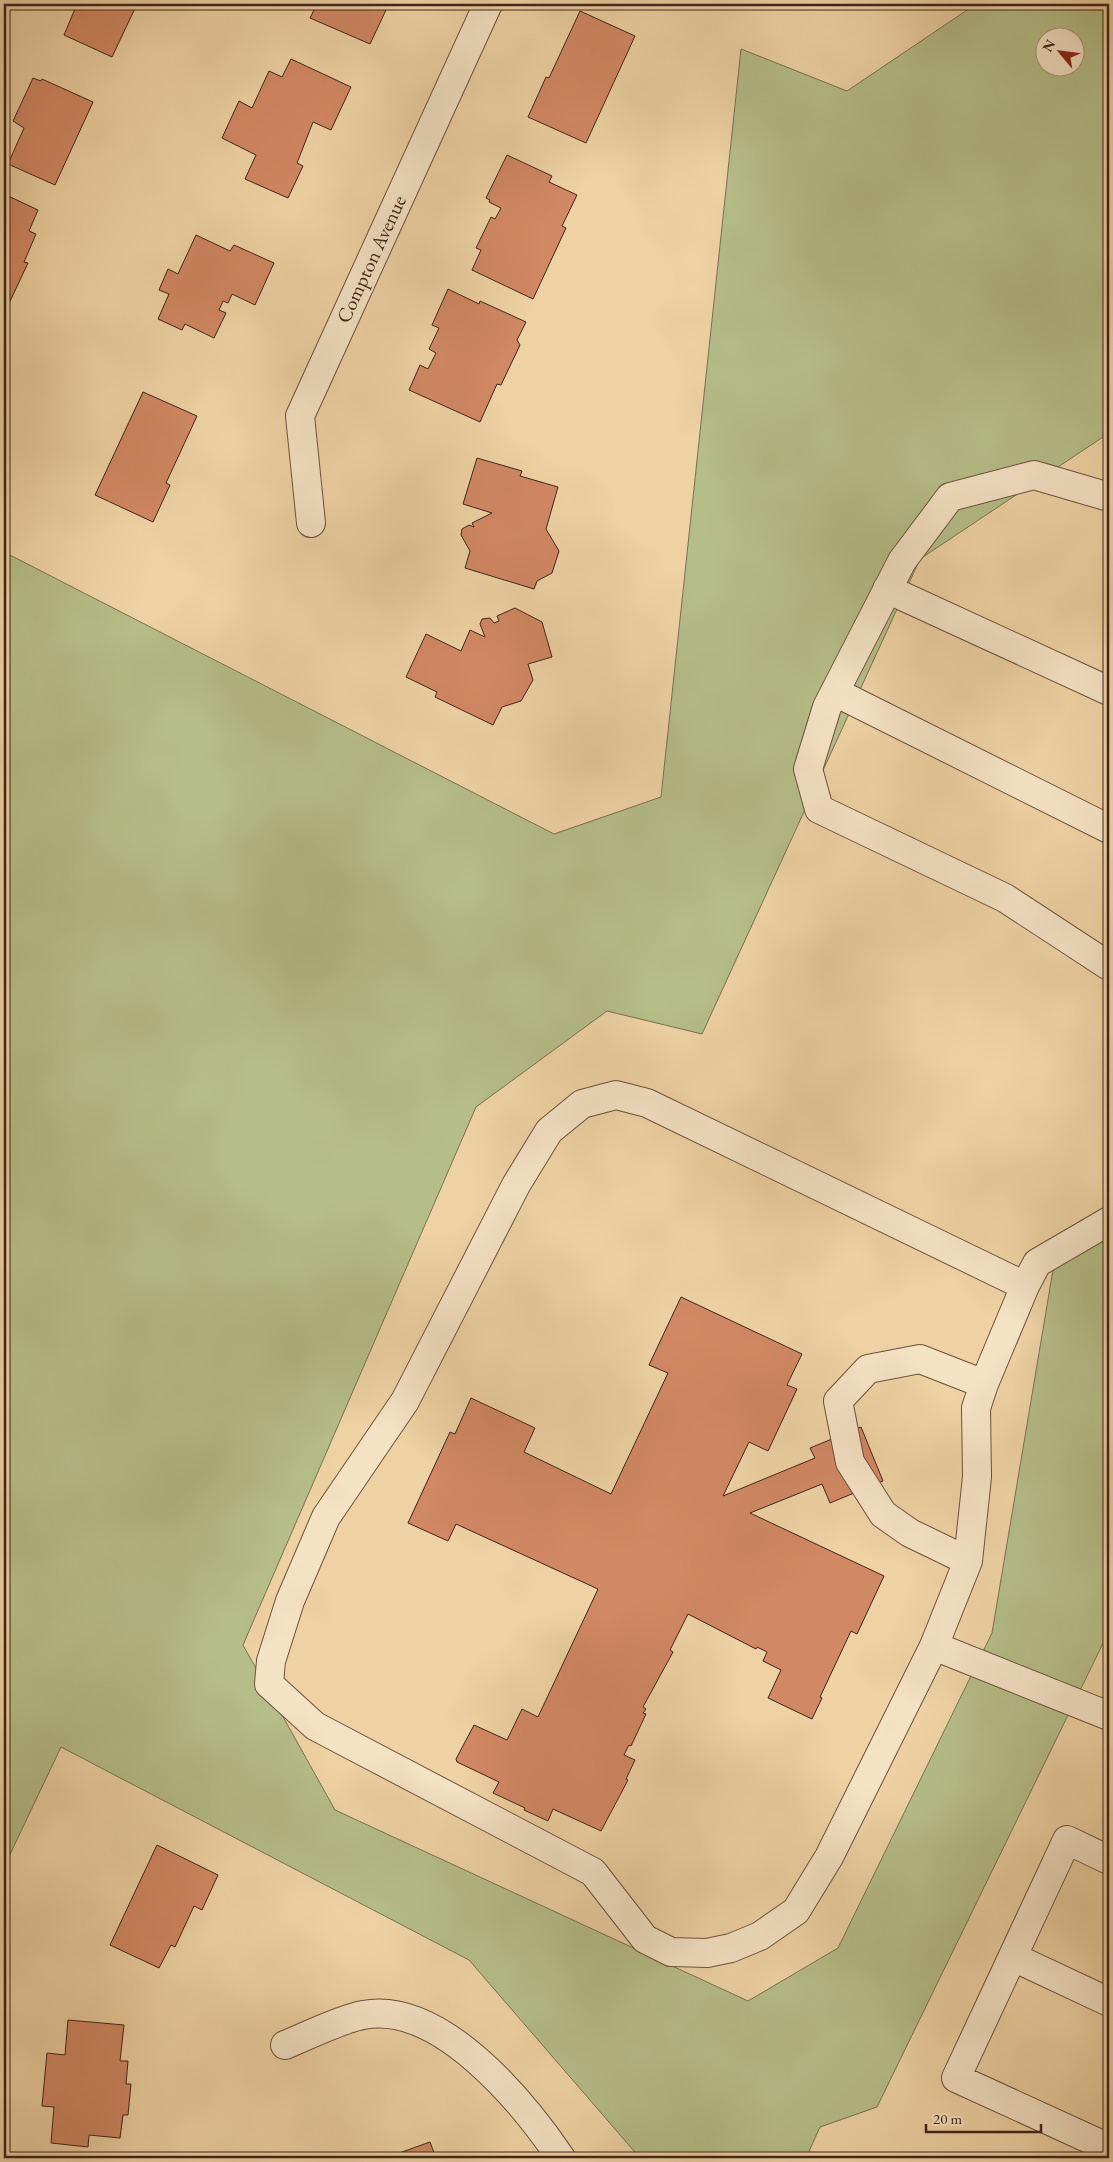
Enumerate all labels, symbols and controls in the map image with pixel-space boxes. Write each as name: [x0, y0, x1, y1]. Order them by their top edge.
north arrow: [1036, 28, 1086, 78]
text: N: [1038, 36, 1060, 55]
street label: Compton Avenue: [330, 191, 412, 327]
scale bar: [926, 2102, 1040, 2134]
text: 20 m: [933, 2109, 962, 2128]

